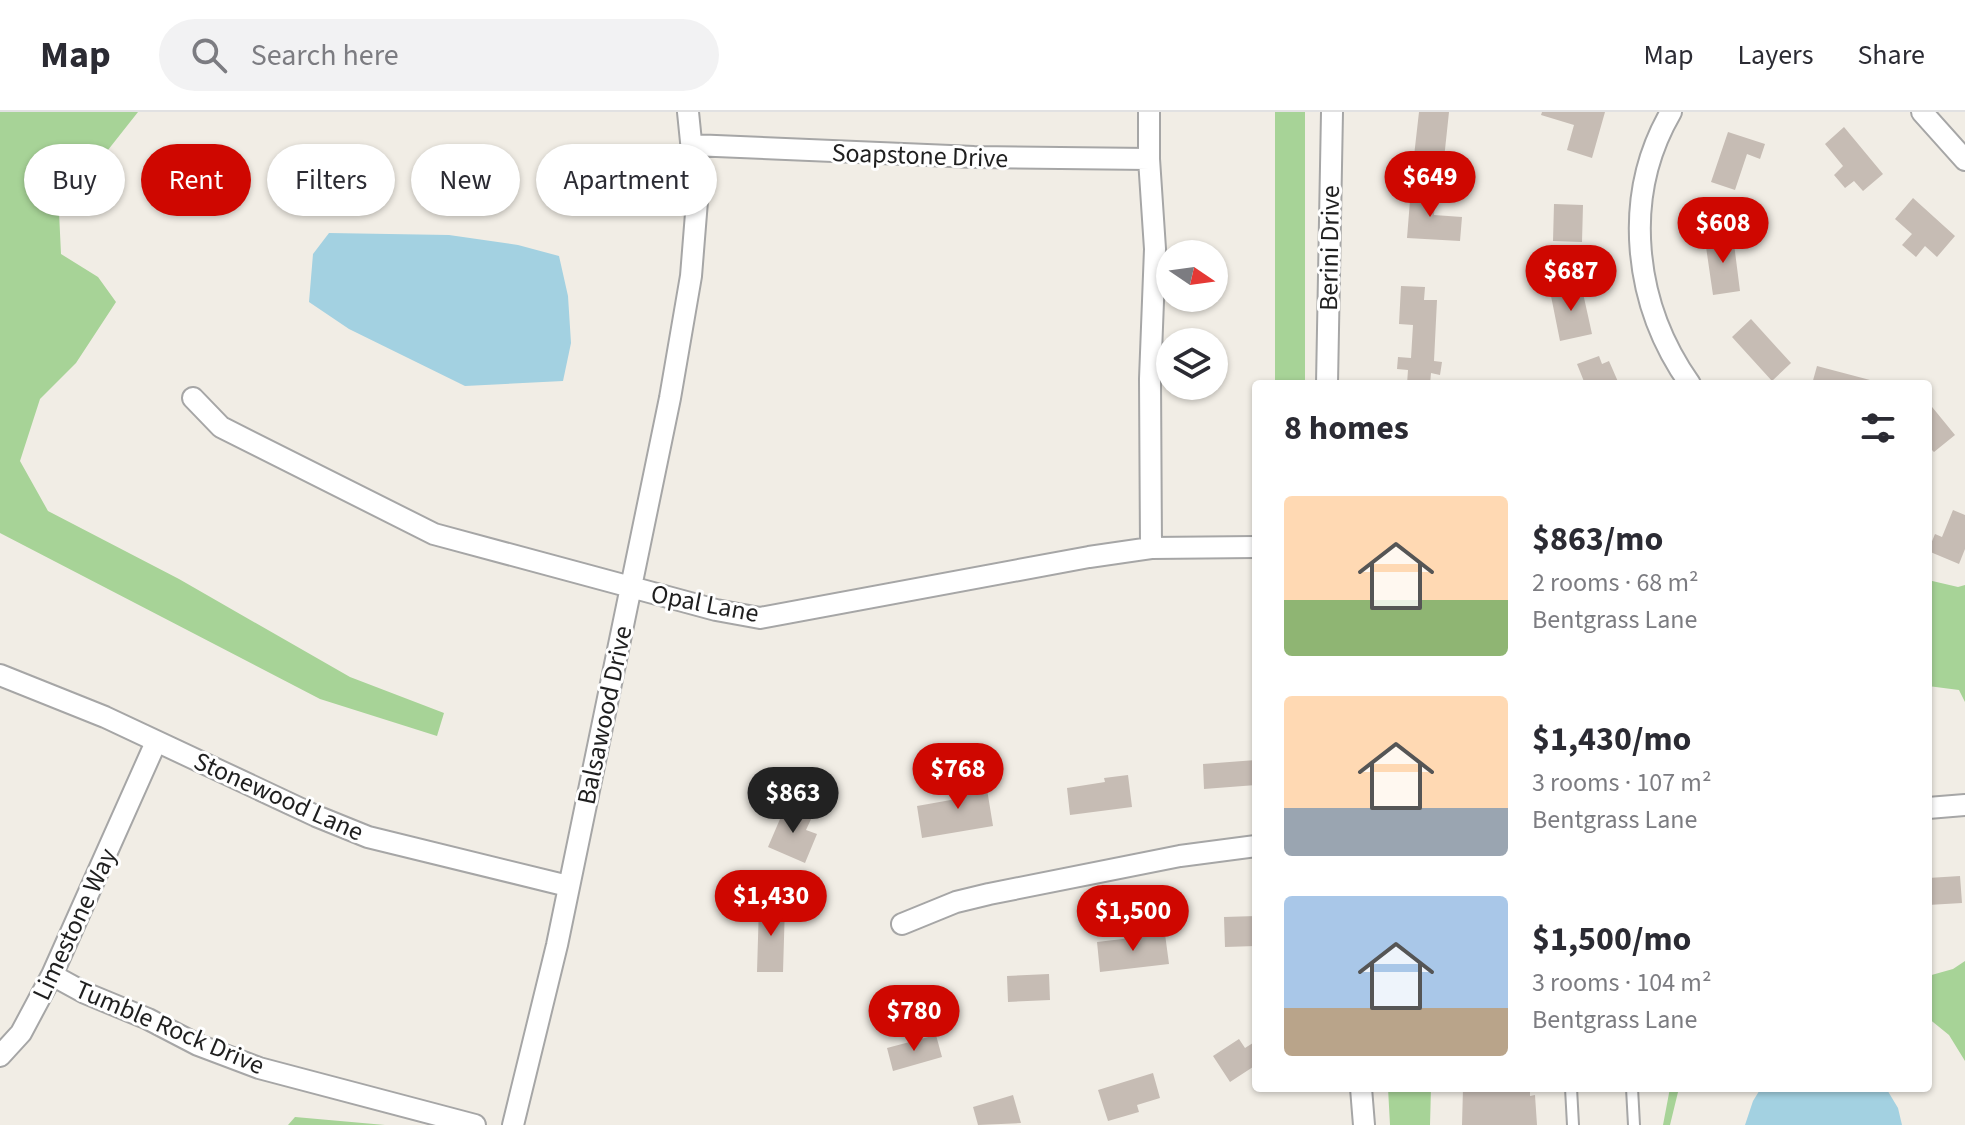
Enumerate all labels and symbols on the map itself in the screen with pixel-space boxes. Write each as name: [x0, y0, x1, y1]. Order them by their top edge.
street label: Soapstone Drive: [831, 134, 1009, 177]
pin: $649: [1383, 151, 1477, 219]
street label: Berini Drive: [1310, 185, 1349, 311]
pin: $608: [1676, 197, 1770, 265]
north arrow: [1156, 240, 1228, 312]
pin: $687: [1524, 245, 1618, 313]
street label: Opal Lane: [648, 575, 762, 632]
street label: Balsawood Drive: [567, 622, 641, 808]
street label: Stonewood Lane: [188, 742, 370, 850]
pin: $768: [911, 743, 1005, 811]
pin: $863: [746, 767, 840, 835]
street label: Limestone Way: [23, 842, 126, 1006]
pin: $1,430: [706, 870, 836, 938]
pin: $1,500: [1068, 885, 1198, 953]
street label: Tumble Rock Drive: [69, 971, 270, 1084]
pin: $780: [867, 985, 961, 1053]

